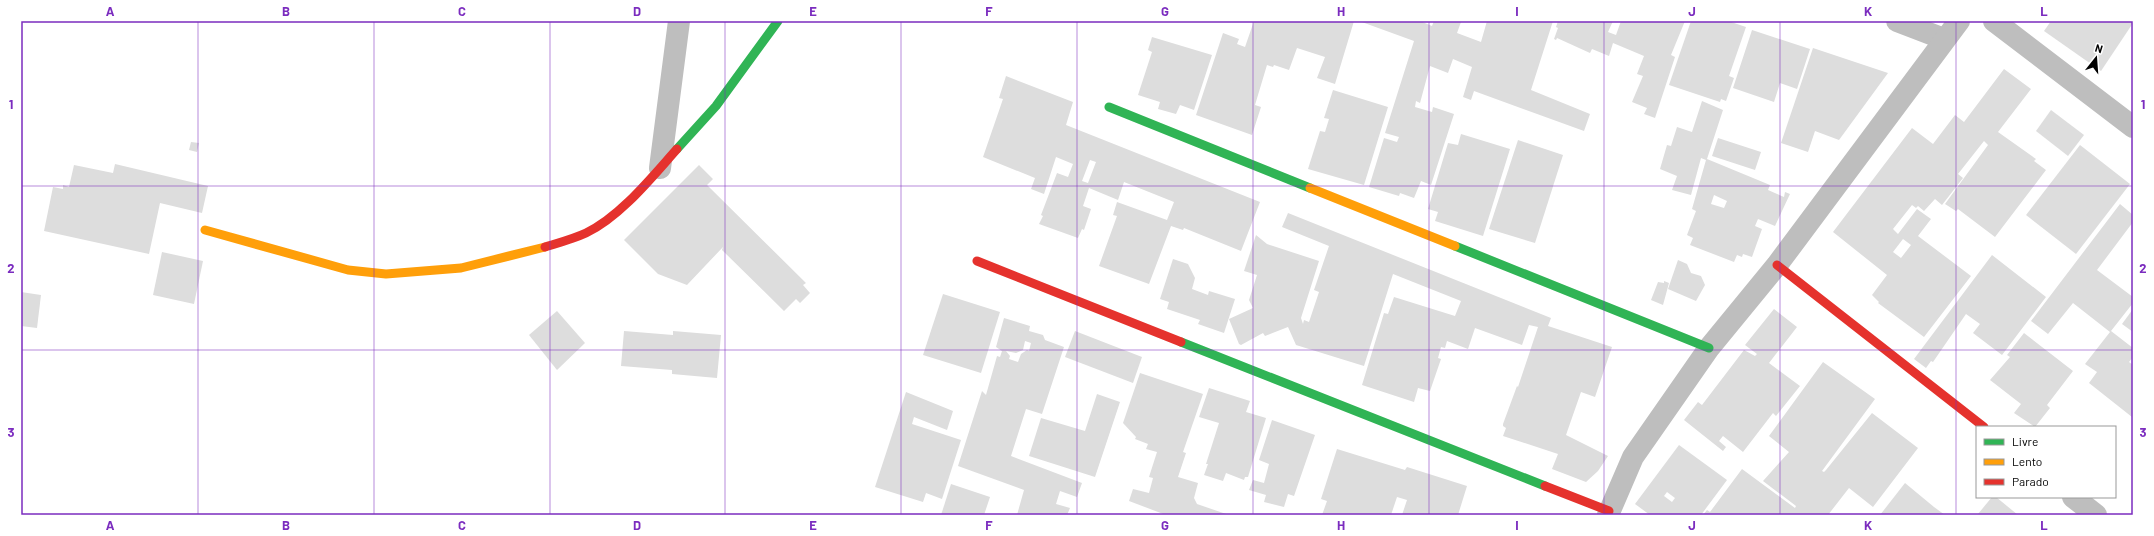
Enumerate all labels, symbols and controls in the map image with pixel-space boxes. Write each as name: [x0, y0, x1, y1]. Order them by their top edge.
text: A: [106, 3, 115, 19]
text: B: [282, 3, 290, 19]
text: C: [458, 3, 466, 19]
text: D: [633, 3, 641, 19]
text: E: [809, 3, 817, 19]
text: F: [985, 3, 993, 19]
text: G: [1161, 3, 1169, 19]
text: H: [1337, 3, 1345, 19]
text: I: [1515, 3, 1519, 19]
text: J: [1688, 3, 1696, 19]
text: K: [1864, 3, 1872, 19]
text: L: [2040, 3, 2048, 19]
north arrow: [2076, 38, 2116, 78]
text: N: [2094, 41, 2104, 55]
text: 1: [9, 96, 13, 112]
text: 1: [2141, 96, 2145, 112]
text: 2: [7, 260, 15, 276]
text: 2: [2139, 260, 2147, 276]
text: 3: [7, 424, 15, 440]
text: 3: [2139, 424, 2147, 440]
legend: [1976, 426, 2116, 498]
text: Livre: [2012, 434, 2038, 448]
text: Lento: [2012, 454, 2042, 468]
text: Parado: [2012, 474, 2049, 488]
text: A: [106, 517, 115, 533]
text: B: [282, 517, 290, 533]
text: C: [458, 517, 466, 533]
text: D: [633, 517, 641, 533]
text: E: [809, 517, 817, 533]
text: F: [985, 517, 993, 533]
text: G: [1161, 517, 1169, 533]
text: H: [1337, 517, 1345, 533]
text: I: [1515, 517, 1519, 533]
text: J: [1688, 517, 1696, 533]
text: K: [1864, 517, 1872, 533]
text: L: [2040, 517, 2048, 533]

